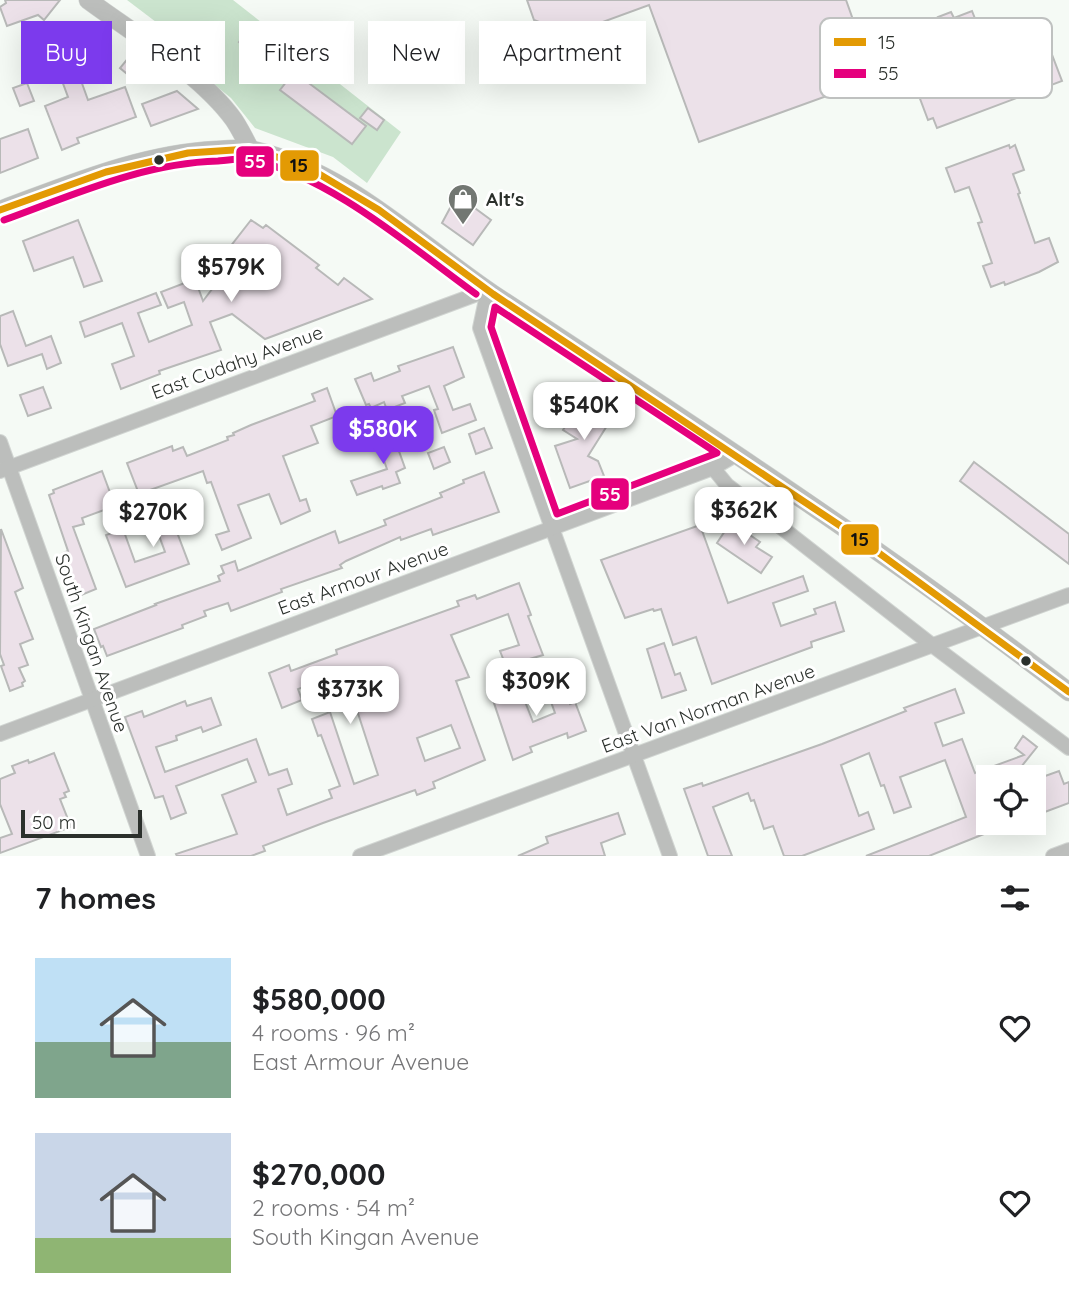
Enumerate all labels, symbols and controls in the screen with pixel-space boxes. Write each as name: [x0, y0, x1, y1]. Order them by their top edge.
legend: [820, 18, 1052, 98]
chip: Buy: [21, 21, 112, 84]
chip: Rent: [126, 21, 225, 84]
chip: Filters: [239, 21, 354, 84]
chip: New: [368, 21, 465, 84]
chip: Apartment: [479, 21, 646, 84]
text: 15: [878, 30, 895, 54]
text: 55: [878, 61, 899, 85]
line badge: 55: [235, 145, 275, 178]
text: 55: [244, 149, 266, 173]
line badge: 15: [279, 149, 320, 182]
unlabelled marker: [152, 153, 166, 167]
text: 15: [290, 153, 308, 177]
shop icon: Alt's: [446, 182, 480, 226]
place label: Alt's: [486, 187, 524, 211]
pin: $579K: [182, 244, 280, 304]
text: $579K: [197, 252, 265, 281]
street label: East Cudahy Avenue: [148, 320, 326, 404]
pin: $540K: [535, 382, 633, 442]
text: $540K: [549, 390, 619, 419]
pin: $580K: [334, 406, 432, 466]
text: $580K: [349, 414, 417, 443]
line badge: 55: [590, 477, 630, 511]
text: 55: [599, 482, 621, 506]
pin: $362K: [695, 488, 793, 547]
pin: $270K: [104, 490, 202, 549]
text: $362K: [711, 495, 777, 524]
text: $270K: [119, 497, 187, 526]
line badge: 15: [840, 523, 880, 556]
text: 15: [851, 527, 869, 551]
street label: East Armour Avenue: [275, 536, 451, 620]
street label: South Kingan Avenue: [50, 550, 134, 736]
unlabelled marker: [1019, 654, 1033, 668]
pin: $309K: [487, 658, 585, 718]
street label: East Van Norman Avenue: [598, 658, 818, 758]
pin: $373K: [301, 666, 399, 726]
text: $309K: [502, 666, 570, 695]
text: $373K: [317, 674, 383, 703]
map controls: [976, 765, 1046, 835]
button: locate: [976, 765, 1046, 835]
scale bar: [21, 807, 142, 839]
text: 50 m: [32, 810, 76, 834]
text: 7 homes: [35, 879, 156, 917]
icon: filters: [996, 879, 1034, 917]
text: $580,000: [252, 980, 386, 1018]
icon: home: [91, 986, 175, 1070]
icon: heart: [996, 1009, 1034, 1047]
text: 4 rooms · 96 m²: [252, 1018, 415, 1047]
text: East Armour Avenue: [252, 1047, 469, 1076]
text: $270,000: [252, 1155, 385, 1193]
icon: home: [91, 1161, 175, 1245]
icon: heart: [996, 1184, 1034, 1222]
text: 2 rooms · 54 m²: [252, 1193, 415, 1222]
text: South Kingan Avenue: [252, 1222, 479, 1251]

